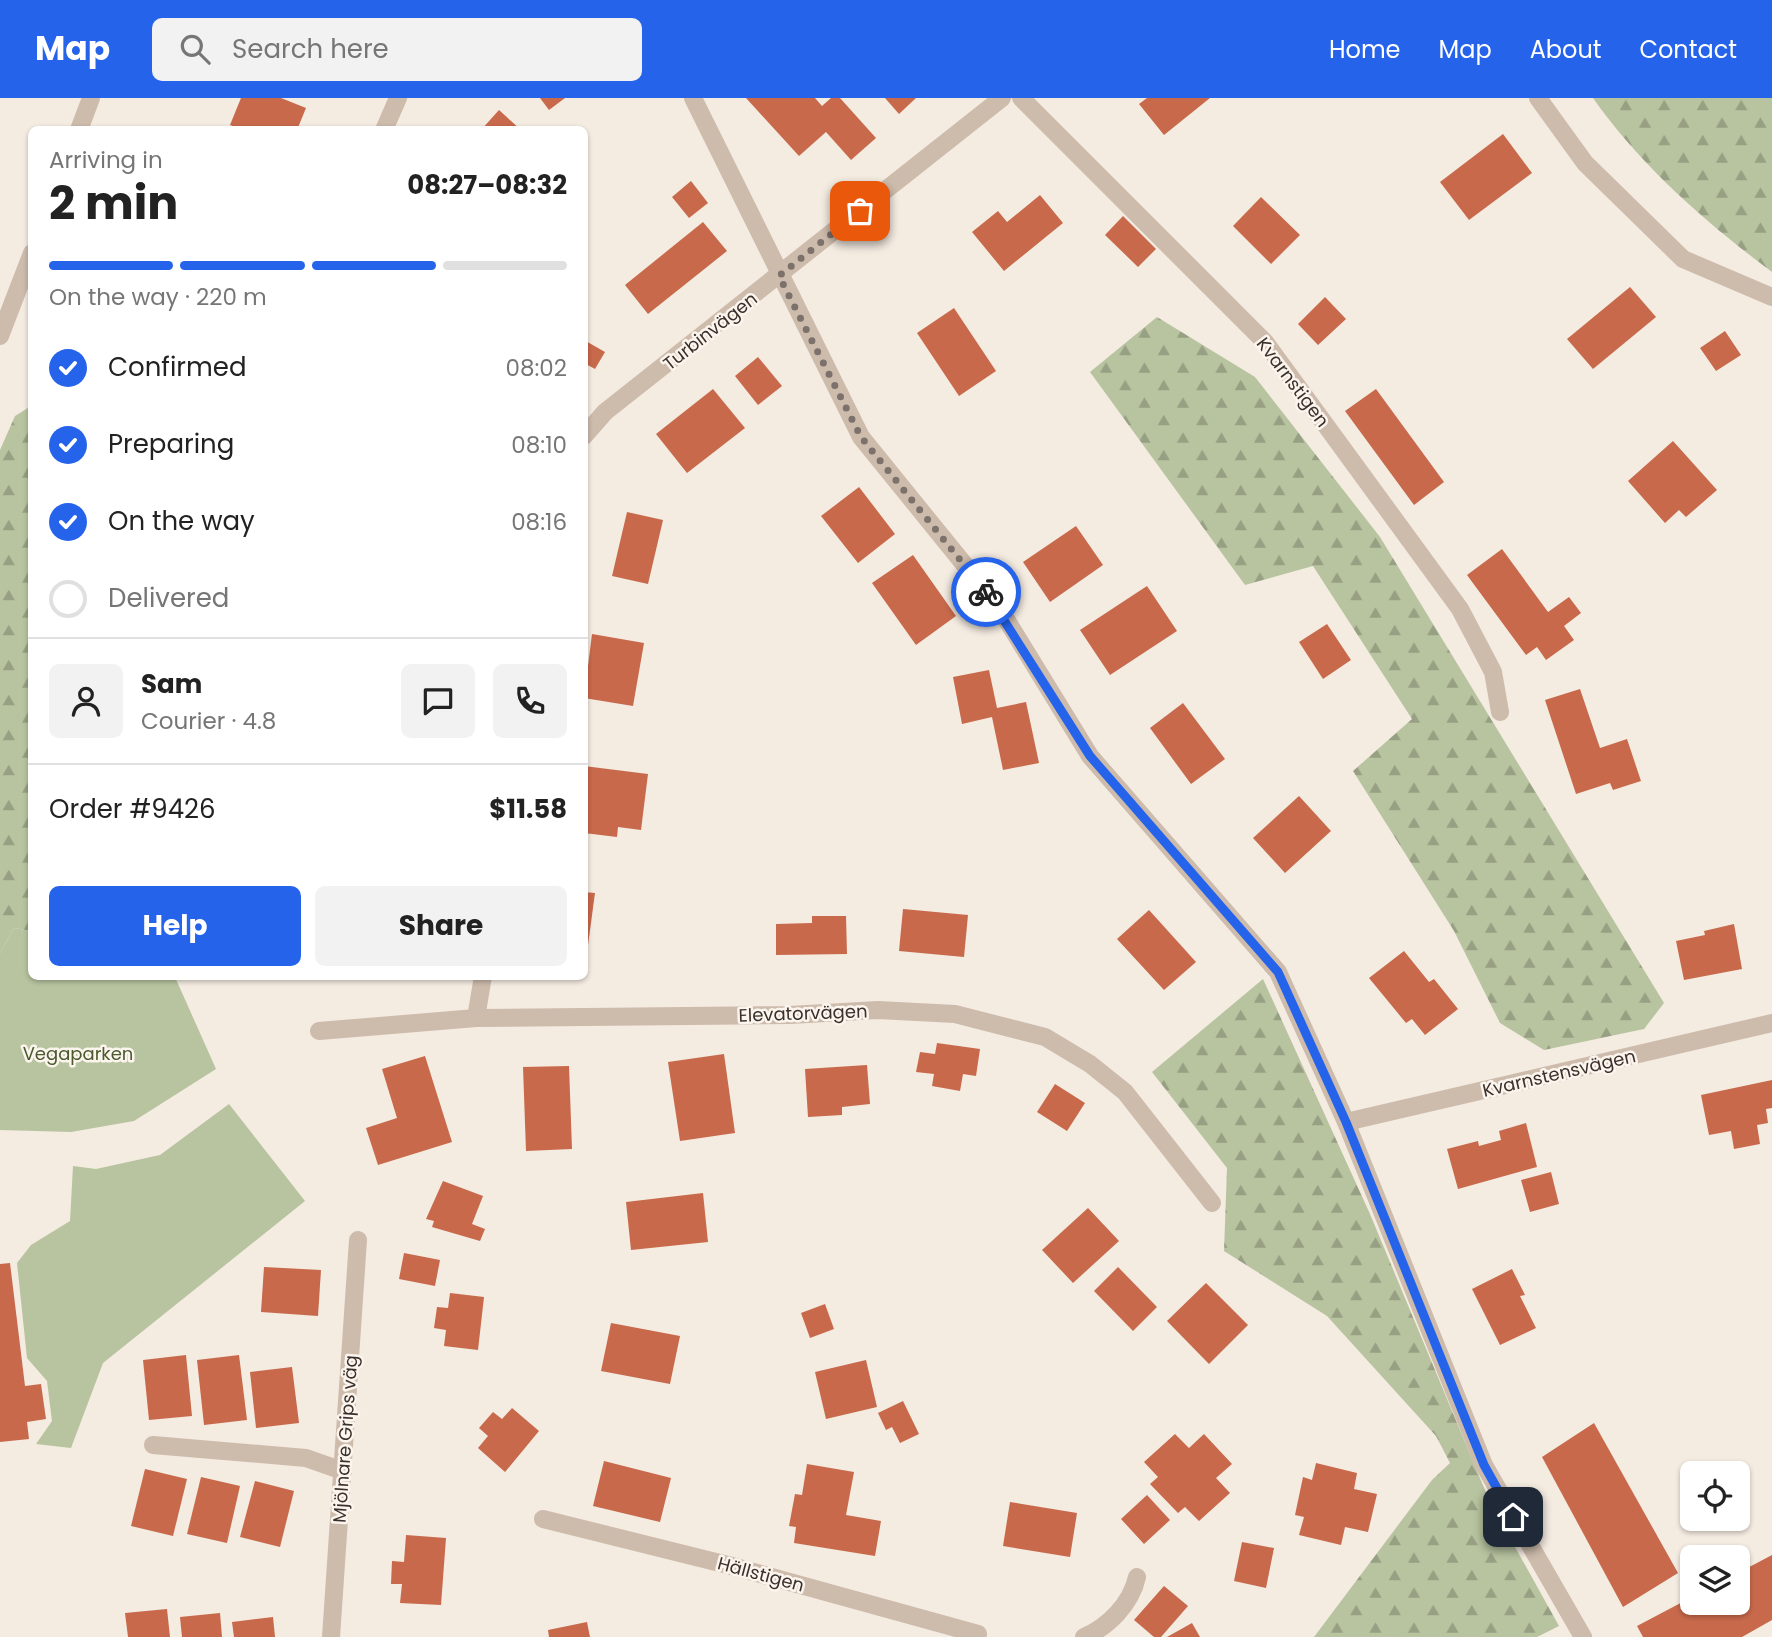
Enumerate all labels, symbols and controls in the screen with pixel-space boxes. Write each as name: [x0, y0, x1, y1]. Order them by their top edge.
search box: [152, 18, 642, 81]
text: Map: [35, 25, 110, 72]
icon: search: [176, 30, 214, 68]
text: Search here: [232, 31, 389, 67]
text: Home: [1329, 33, 1401, 66]
text: Map: [1439, 33, 1492, 66]
text: About: [1530, 33, 1601, 66]
text: Contact: [1639, 33, 1737, 66]
text: Arriving in: [49, 144, 163, 176]
text: 08:27–08:32: [407, 167, 567, 203]
text: 2 min: [49, 171, 178, 235]
pin: [830, 181, 890, 241]
icon: bag: [841, 192, 879, 230]
text: On the way · 220 m: [49, 281, 267, 313]
street label: Turbinvägen: [658, 286, 762, 376]
street label: Kvarnstigen: [1251, 332, 1335, 432]
icon: check: [49, 349, 87, 387]
text: Confirmed: [108, 349, 246, 385]
text: 08:02: [505, 352, 567, 384]
icon: check: [49, 426, 87, 464]
text: Preparing: [108, 426, 234, 462]
text: 08:10: [511, 429, 567, 461]
icon: check: [49, 503, 87, 541]
text: On the way: [108, 503, 255, 539]
text: 08:16: [511, 506, 567, 538]
courier: [951, 557, 1021, 627]
icon: bike: [967, 573, 1005, 611]
text: Delivered: [108, 580, 229, 616]
button: person: [49, 664, 123, 738]
button: chat: [401, 664, 475, 738]
button: phone: [493, 664, 567, 738]
text: Sam: [141, 666, 202, 702]
text: Courier · 4.8: [141, 705, 276, 737]
text: Order #9426: [49, 791, 216, 827]
text: $11.58: [489, 791, 567, 827]
button: Help: [49, 886, 301, 966]
button: Share: [315, 886, 567, 966]
street label: Elevatorvägen: [738, 998, 868, 1028]
park label: Vegaparken: [23, 1041, 133, 1066]
street label: Kvarnstensvägen: [1480, 1043, 1638, 1103]
street label: Mjölnare Grips väg: [327, 1354, 363, 1524]
map controls: [1680, 1461, 1750, 1615]
button: locate: [1680, 1461, 1750, 1531]
pin: [1483, 1487, 1543, 1547]
icon: home: [1494, 1498, 1532, 1536]
button: layers: [1680, 1545, 1750, 1615]
street label: Hällstigen: [715, 1550, 807, 1598]

